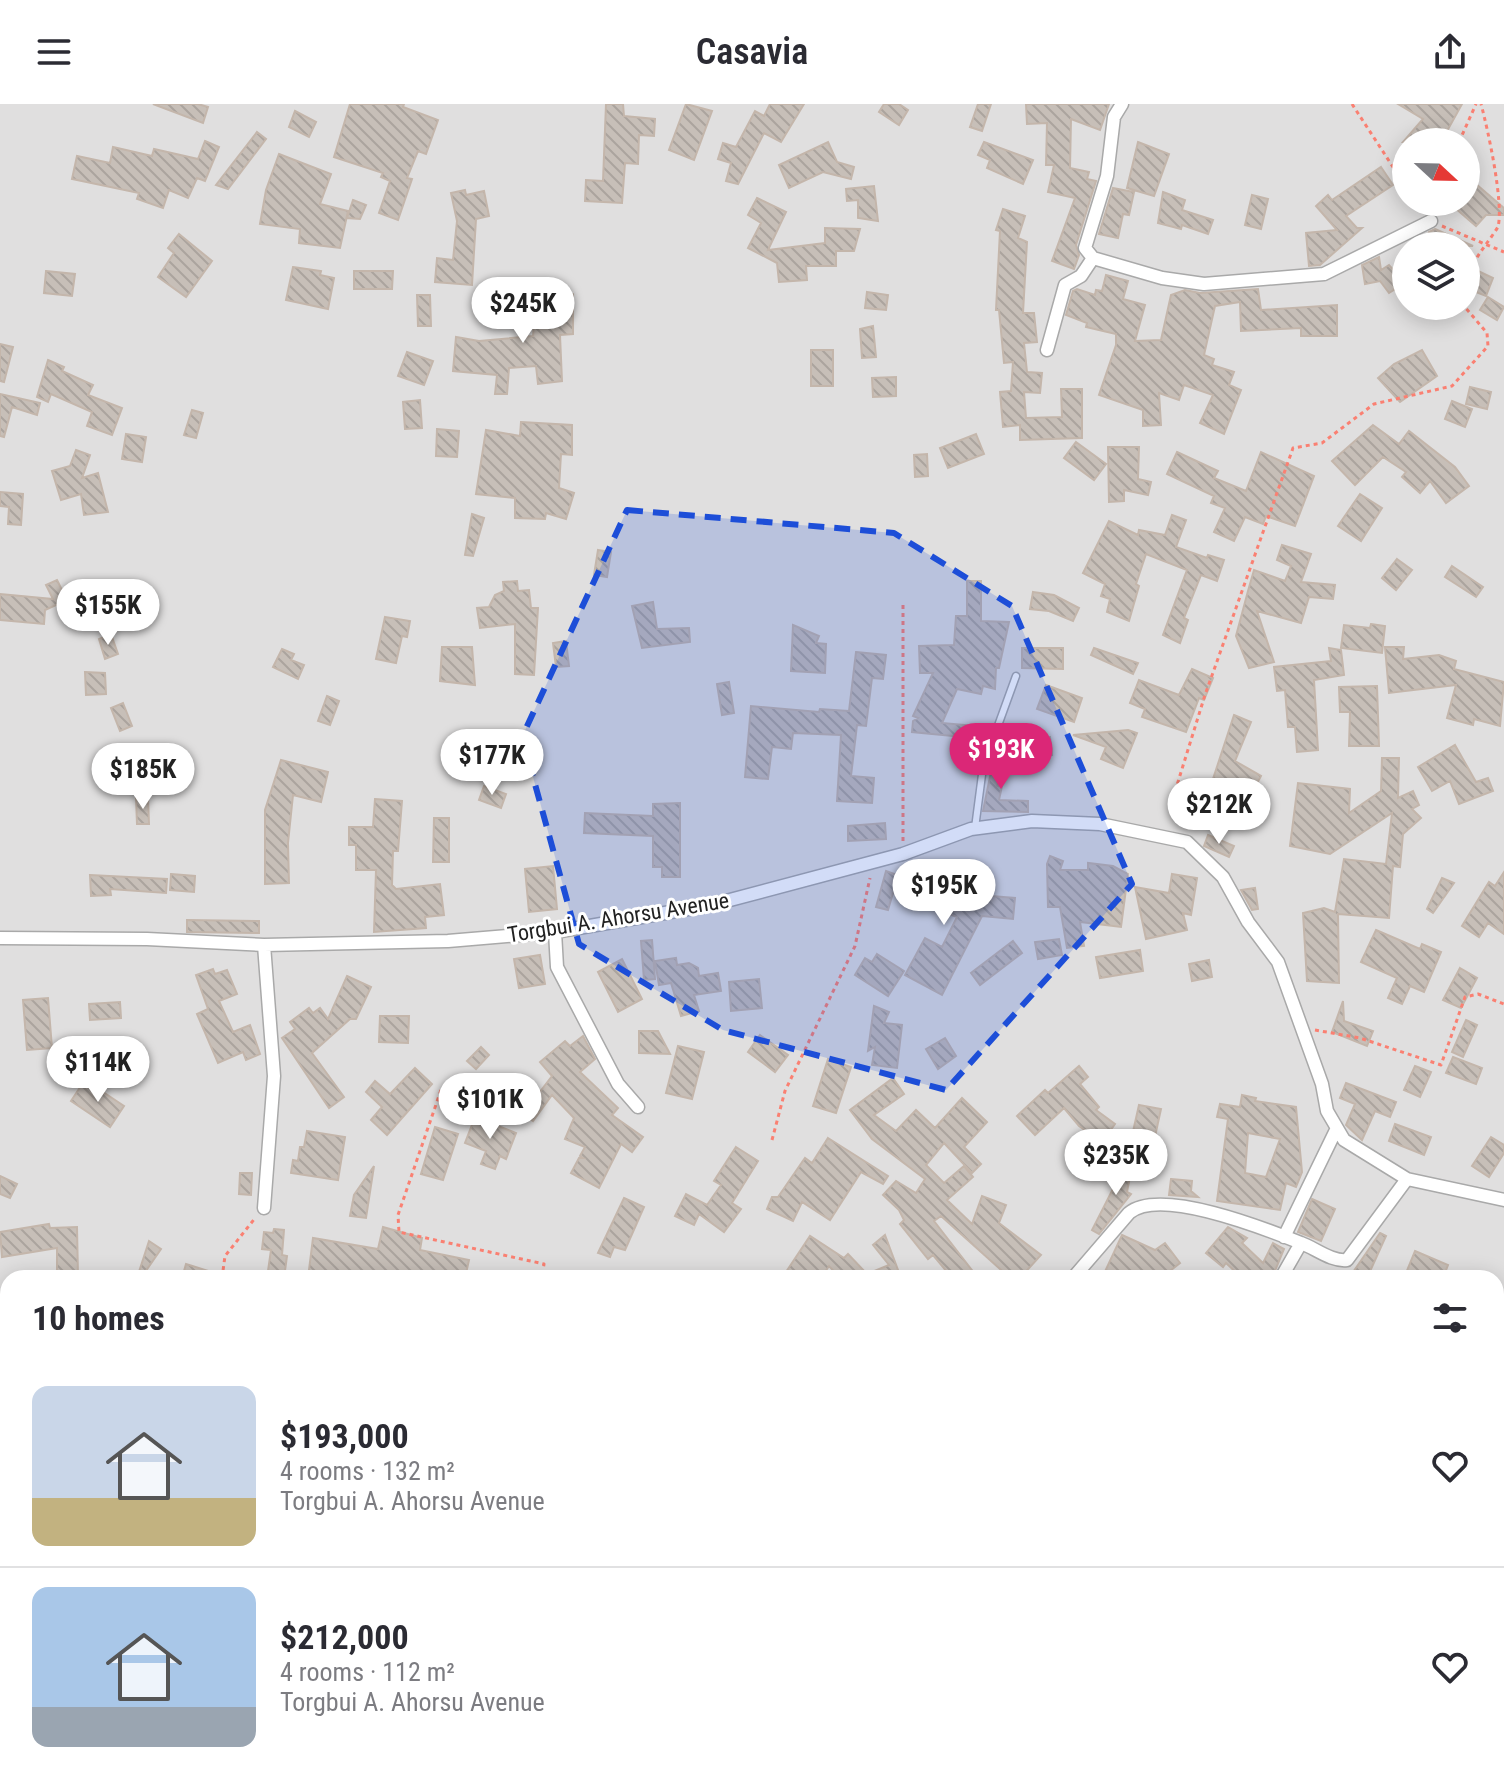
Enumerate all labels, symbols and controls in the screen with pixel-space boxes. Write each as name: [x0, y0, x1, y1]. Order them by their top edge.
icon: menu: [32, 30, 76, 74]
icon: share: [1428, 30, 1472, 74]
text: Casavia: [696, 31, 808, 73]
north arrow: [1392, 128, 1480, 216]
map controls: [1392, 128, 1480, 320]
button: layers: [1392, 232, 1480, 320]
pin: $245K: [467, 277, 579, 345]
text: $245K: [490, 288, 556, 318]
pin: $155K: [52, 579, 164, 647]
text: $155K: [75, 590, 141, 620]
pin: $193K: [945, 723, 1057, 791]
pin: $177K: [436, 729, 548, 797]
text: $193K: [968, 734, 1034, 764]
text: $177K: [459, 740, 525, 770]
pin: $185K: [87, 743, 199, 811]
text: $185K: [110, 754, 176, 784]
pin: $212K: [1163, 778, 1275, 846]
text: $212K: [1186, 789, 1252, 819]
pin: $195K: [888, 859, 1000, 927]
text: $195K: [911, 870, 977, 900]
street label: Torgbui A. Ahorsu Avenue: [505, 888, 731, 947]
pin: $114K: [42, 1036, 154, 1104]
text: $114K: [65, 1047, 131, 1077]
pin: $101K: [434, 1073, 546, 1141]
text: $101K: [457, 1084, 523, 1114]
pin: $235K: [1060, 1129, 1172, 1197]
text: $235K: [1083, 1140, 1149, 1170]
icon: filters: [1428, 1296, 1472, 1340]
text: 10 homes: [32, 1298, 165, 1338]
text: $193,000: [280, 1416, 409, 1456]
icon: home: [96, 1418, 192, 1514]
icon: heart: [1428, 1444, 1472, 1488]
text: 4 rooms · 132 m²: [280, 1456, 455, 1486]
text: Torgbui A. Ahorsu Avenue: [280, 1486, 545, 1516]
text: $212,000: [280, 1617, 409, 1657]
icon: home: [96, 1619, 192, 1715]
icon: heart: [1428, 1645, 1472, 1689]
text: 4 rooms · 112 m²: [280, 1657, 455, 1687]
text: Torgbui A. Ahorsu Avenue: [280, 1687, 545, 1717]

